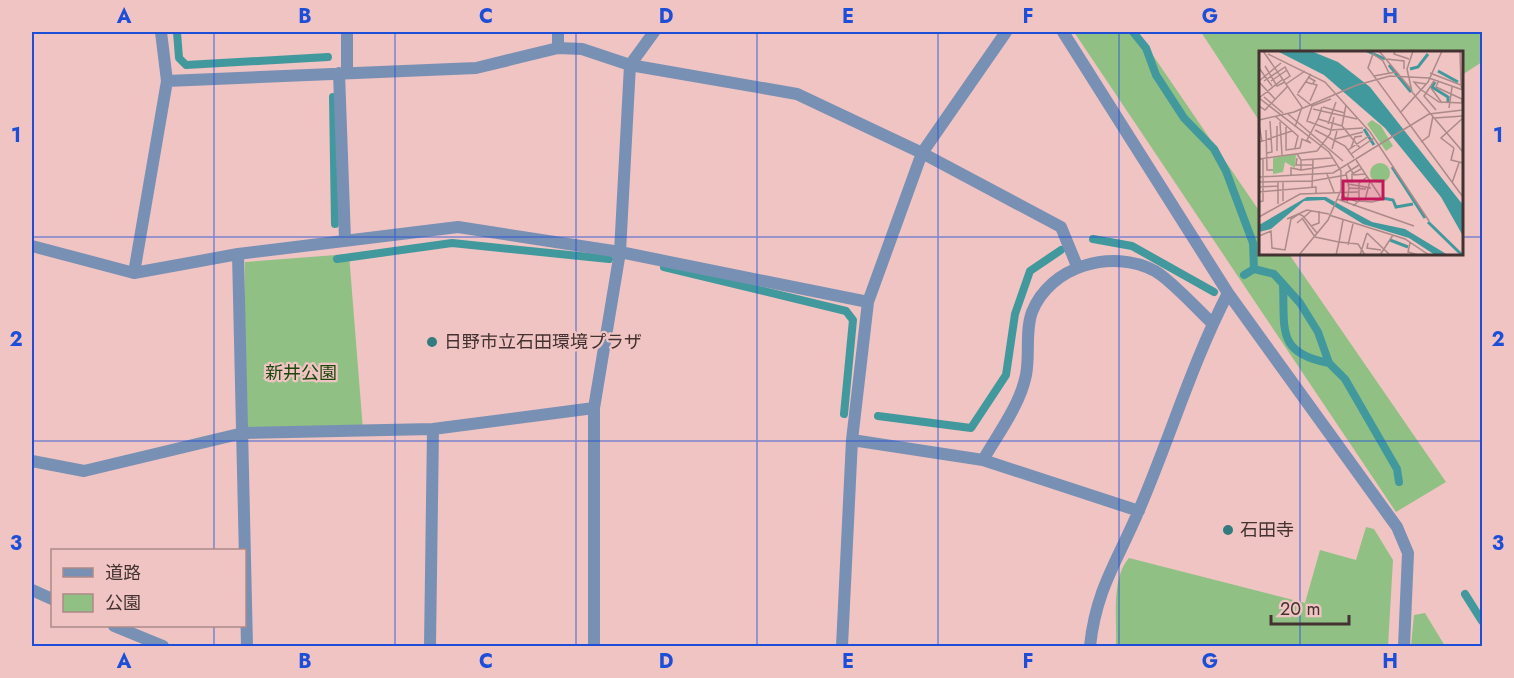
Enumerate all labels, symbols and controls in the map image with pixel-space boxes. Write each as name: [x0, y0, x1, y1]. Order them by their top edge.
text: A: [116, 2, 132, 31]
text: B: [298, 2, 312, 31]
text: C: [479, 2, 493, 31]
text: D: [659, 2, 673, 31]
text: E: [842, 2, 854, 31]
text: F: [1022, 2, 1034, 31]
text: G: [1202, 2, 1218, 31]
text: H: [1382, 2, 1398, 31]
inset map: [1259, 51, 1463, 255]
text: 1: [11, 121, 21, 150]
text: 1: [1493, 121, 1503, 150]
text: 2: [9, 325, 23, 354]
text: 2: [1491, 325, 1505, 354]
place label: 日野市立石田環境プラザ: [444, 329, 642, 355]
marker: 日野市立石田環境プラザ: [425, 335, 439, 349]
park label: 新井公園: [265, 360, 337, 386]
place label: 石田寺: [1240, 517, 1294, 543]
marker: 石田寺: [1221, 523, 1235, 537]
text: 3: [10, 529, 22, 558]
text: 3: [1492, 529, 1504, 558]
legend: [51, 549, 246, 627]
text: 道路: [105, 560, 141, 586]
scale bar: [1271, 588, 1349, 626]
text: 公園: [105, 590, 141, 616]
text: 20 m: [1280, 596, 1320, 622]
text: A: [116, 647, 132, 676]
text: B: [298, 647, 312, 676]
text: C: [479, 647, 493, 676]
text: D: [659, 647, 673, 676]
text: E: [842, 647, 854, 676]
text: F: [1022, 647, 1034, 676]
text: G: [1202, 647, 1218, 676]
text: H: [1382, 647, 1398, 676]

